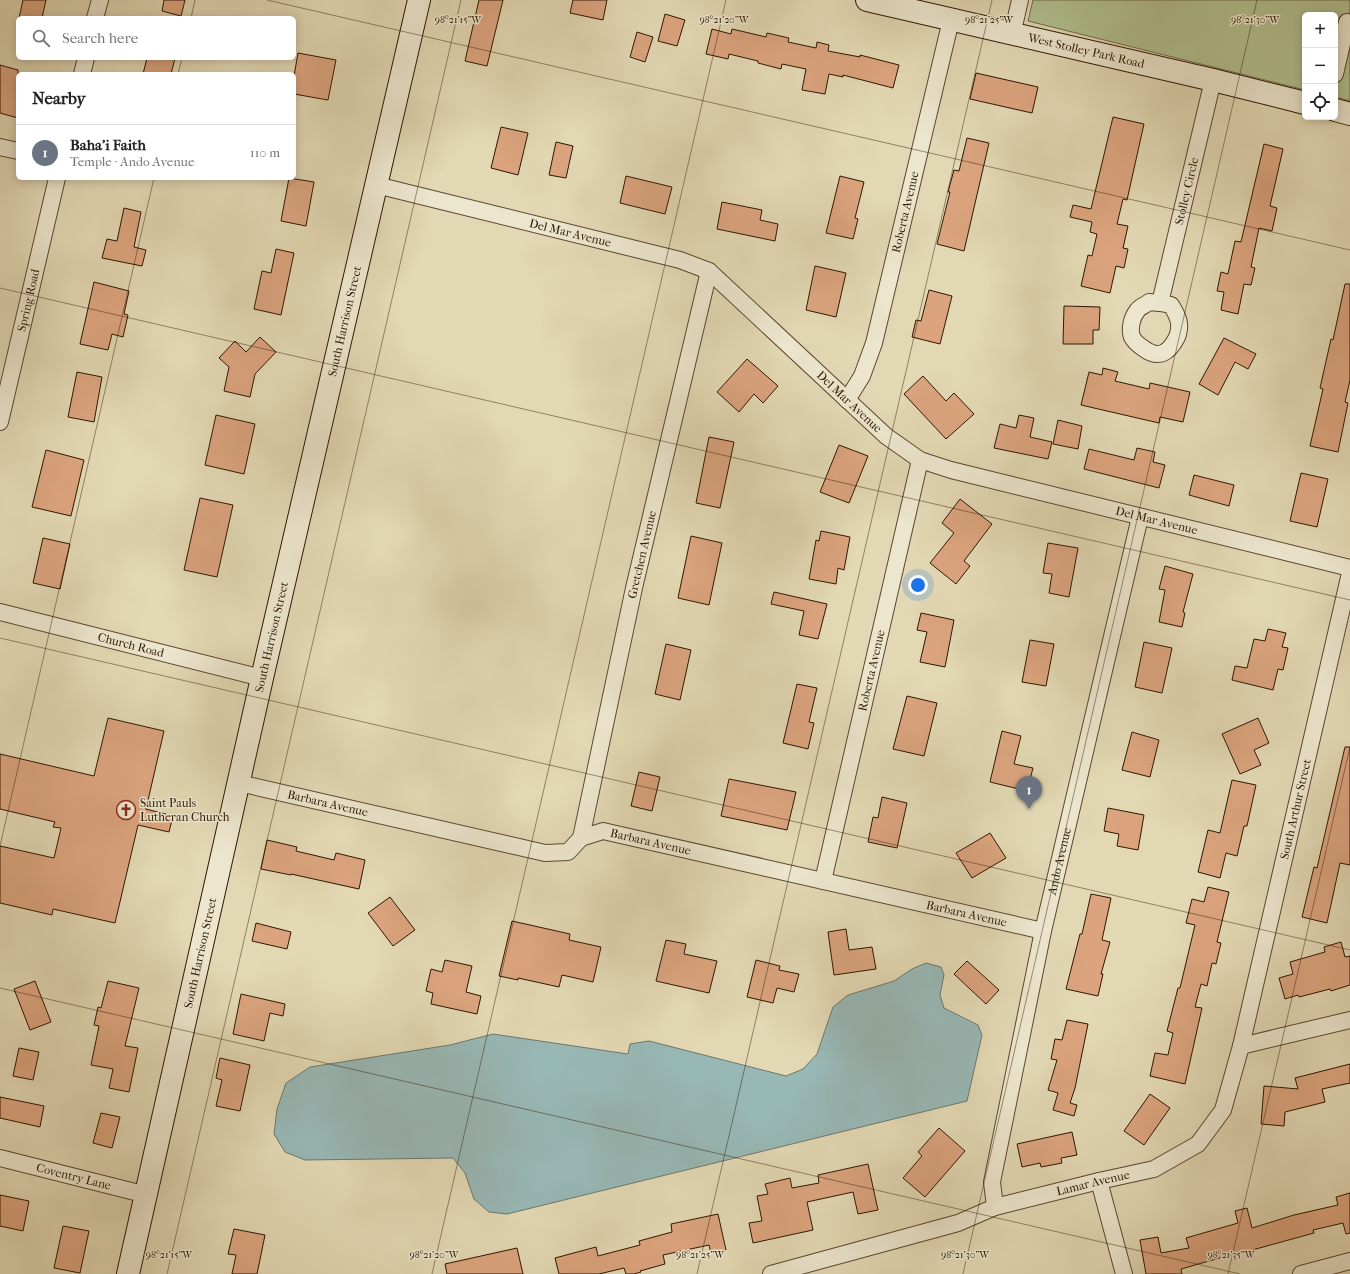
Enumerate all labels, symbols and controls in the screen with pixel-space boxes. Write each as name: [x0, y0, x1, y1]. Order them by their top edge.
map controls: [1302, 12, 1338, 120]
button: +: [1302, 12, 1338, 48]
text: 98°21'15"W: [435, 14, 482, 26]
text: 98°21'20"W: [699, 14, 750, 26]
text: 98°21'25"W: [965, 14, 1014, 26]
text: 98°21'30"W: [1231, 14, 1280, 26]
search box: [16, 16, 296, 60]
icon: search: [30, 27, 52, 49]
text: Search here: [62, 29, 138, 47]
street label: West Stolley Park Road: [1026, 30, 1146, 71]
button: −: [1302, 48, 1338, 84]
button: locate: [1302, 84, 1338, 120]
text: Nearby: [32, 88, 86, 108]
text: Baha'i Faith: [70, 136, 146, 154]
text: 1: [43, 145, 47, 160]
text: 110 m: [250, 145, 280, 160]
text: Temple · Ando Avenue: [70, 154, 194, 169]
street label: Stolley Circle: [1172, 156, 1201, 226]
street label: Roberta Avenue: [889, 170, 922, 254]
street label: Del Mar Avenue: [528, 216, 613, 250]
street label: South Harrison Street: [325, 264, 364, 378]
street label: Spring Road: [14, 267, 43, 333]
street label: Del Mar Avenue: [814, 368, 885, 436]
street label: Del Mar Avenue: [1114, 504, 1199, 537]
street label: Gretchen Avenue: [625, 509, 659, 600]
your location: [908, 575, 928, 595]
street label: South Harrison Street: [252, 580, 291, 694]
street label: Roberta Avenue: [855, 628, 888, 713]
street label: Church Road: [96, 630, 166, 660]
street label: South Arthur Street: [1277, 757, 1314, 861]
pin: 1: [1016, 776, 1042, 809]
street label: Barbara Avenue: [286, 787, 369, 819]
place label: Saint Pauls Lutheran Church: [140, 796, 230, 824]
church icon: Saint Pauls Lutheran Church: [115, 799, 137, 821]
street label: Barbara Avenue: [609, 826, 692, 858]
street label: Ando Avenue: [1044, 826, 1074, 897]
street label: South Harrison Street: [181, 896, 220, 1010]
street label: Barbara Avenue: [925, 898, 1008, 930]
street label: Coventry Lane: [35, 1160, 113, 1193]
street label: Lamar Avenue: [1055, 1168, 1131, 1198]
text: 98°21'15"W: [146, 1249, 193, 1261]
text: 98°21'20"W: [409, 1249, 460, 1261]
text: 98°21'25"W: [676, 1249, 725, 1261]
text: 98°21'30"W: [941, 1249, 990, 1261]
text: 98°21'35"W: [1208, 1249, 1256, 1261]

